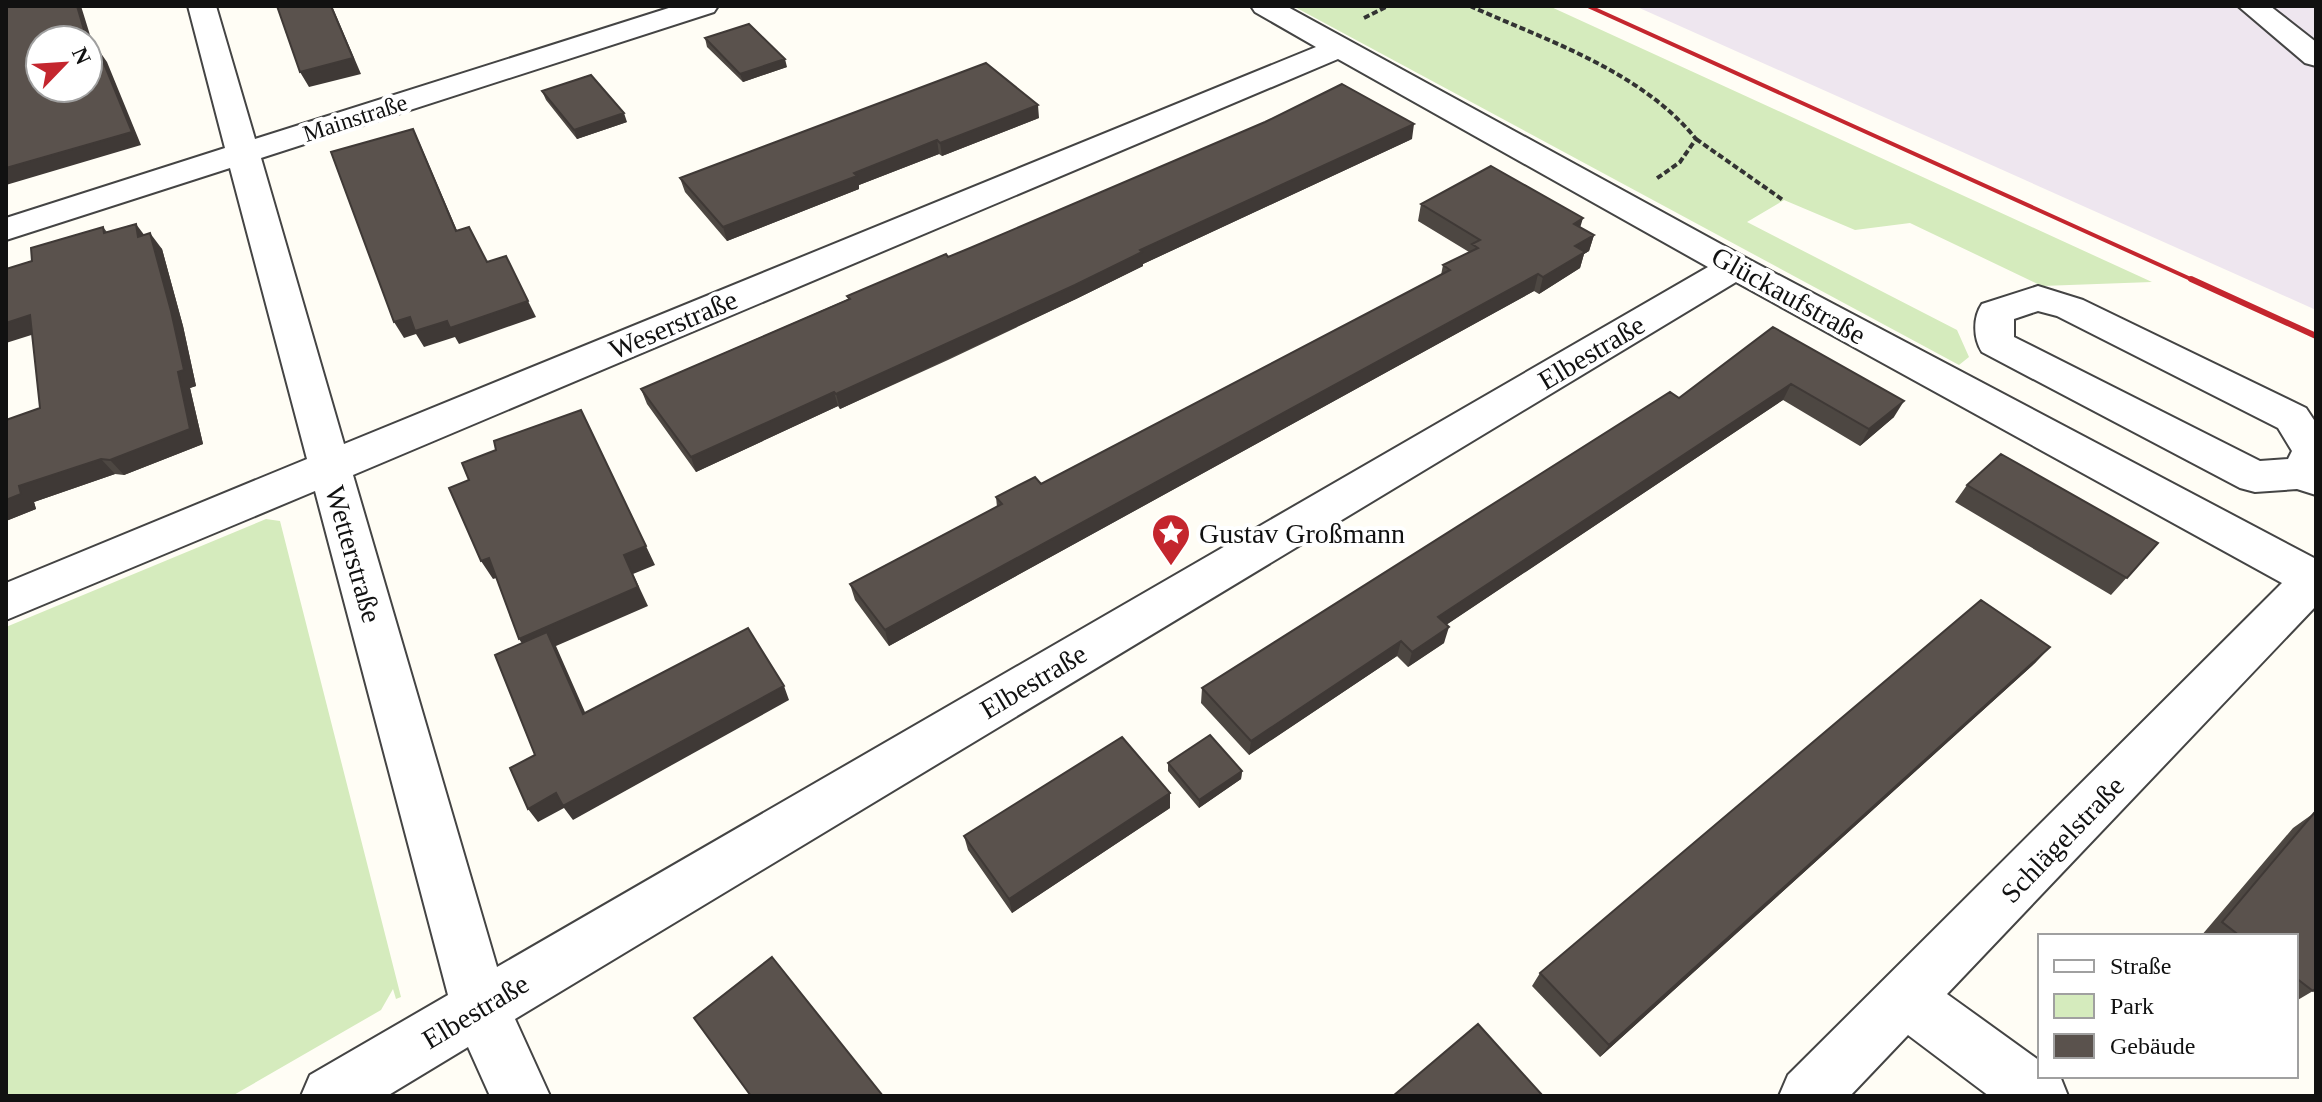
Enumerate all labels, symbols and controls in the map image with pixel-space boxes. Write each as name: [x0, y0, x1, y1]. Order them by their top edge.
north arrow: [24, 24, 104, 104]
text: N: [67, 43, 96, 68]
street label: Mainstraße: [300, 89, 410, 147]
street label: Glückaufstraße: [1706, 240, 1871, 350]
street label: Weserstraße: [604, 284, 742, 365]
street label: Elbestraße: [1533, 309, 1650, 396]
street label: Wetterstraße: [319, 482, 388, 626]
place icon: Gustav Großmann: [1150, 512, 1192, 567]
place label: Gustav Großmann: [1199, 518, 1405, 549]
street label: Elbestraße: [975, 638, 1092, 725]
street label: Schlägelstraße: [1994, 770, 2130, 909]
legend: [2038, 934, 2298, 1078]
text: Straße: [2110, 953, 2171, 979]
street label: Elbestraße: [417, 968, 534, 1055]
text: Park: [2110, 993, 2154, 1019]
text: Gebäude: [2110, 1033, 2195, 1059]

